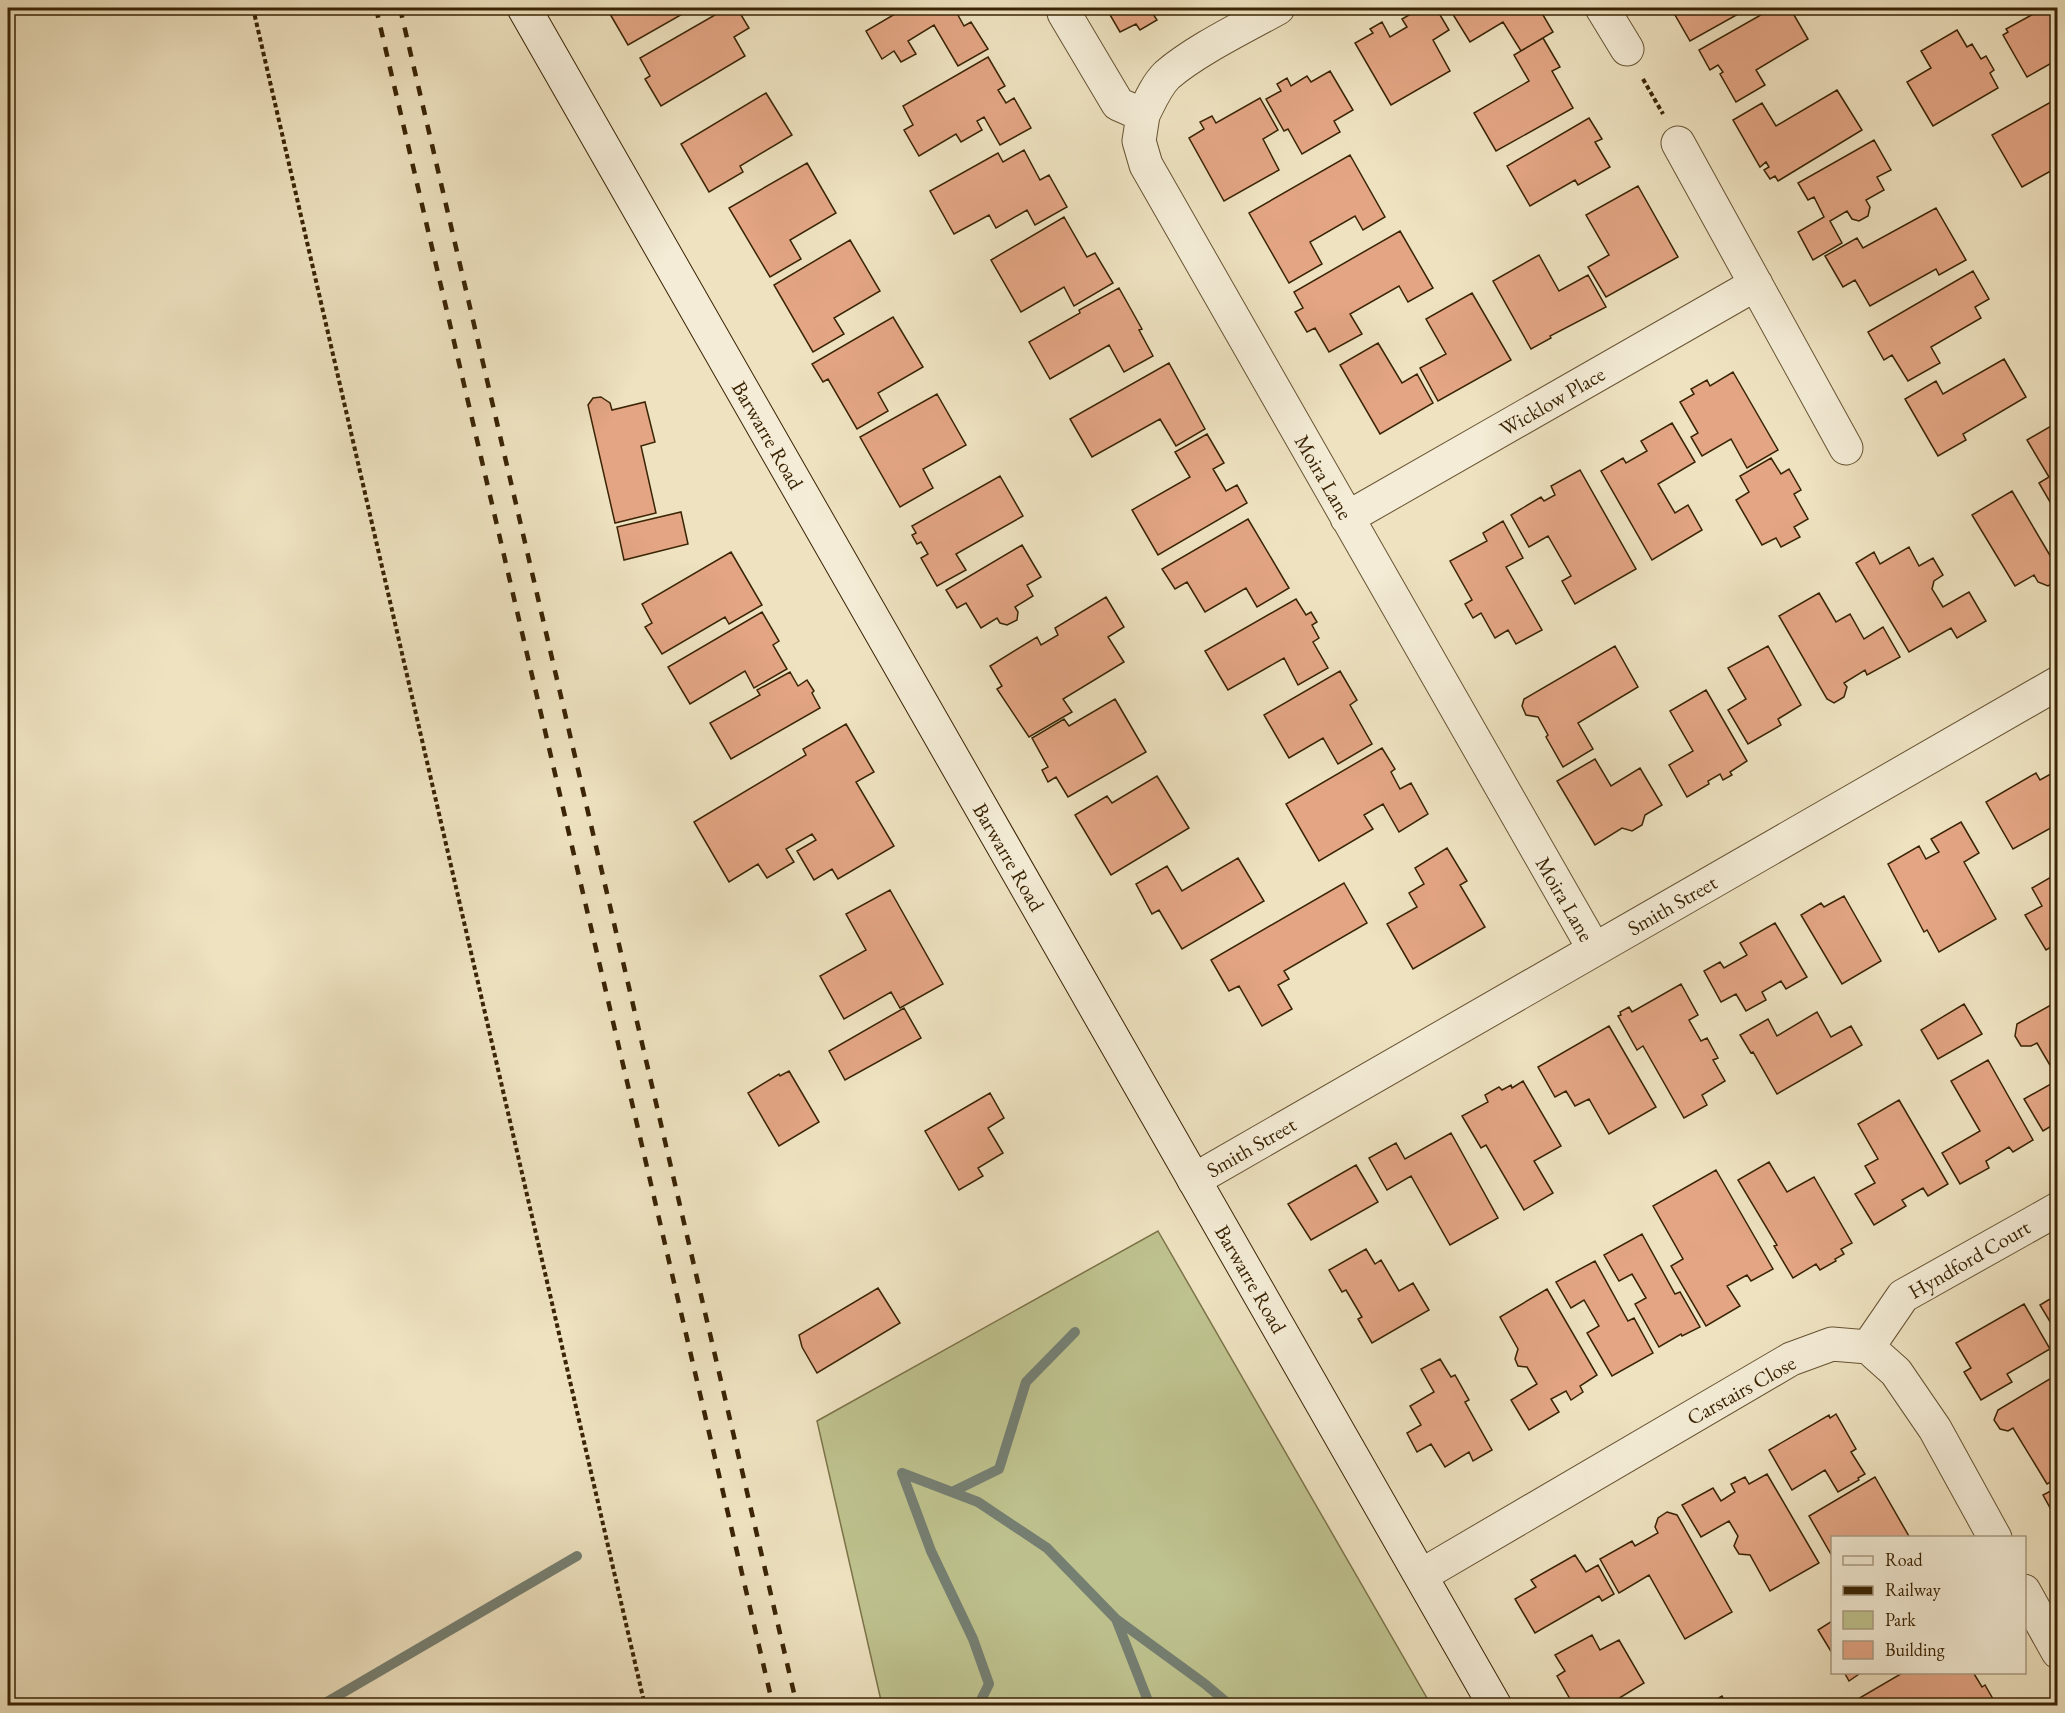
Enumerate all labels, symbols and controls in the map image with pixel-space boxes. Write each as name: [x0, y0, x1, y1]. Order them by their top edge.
street label: Wicklow Place: [1494, 360, 1610, 442]
street label: Barwarre Road: [726, 376, 810, 494]
street label: Moira Lane: [1289, 430, 1359, 524]
street label: Barwarre Road: [967, 798, 1051, 916]
street label: Moira Lane: [1530, 852, 1600, 946]
street label: Smith Street: [1622, 868, 1722, 941]
street label: Smith Street: [1201, 1110, 1301, 1183]
street label: Hyndford Court: [1903, 1213, 2035, 1305]
street label: Barwarre Road: [1209, 1220, 1293, 1338]
street label: Carstairs Close: [1682, 1349, 1800, 1431]
legend: [1831, 1536, 2026, 1674]
text: Road: [1885, 1548, 1924, 1571]
text: Railway: [1885, 1578, 1941, 1601]
text: Park: [1885, 1608, 1916, 1631]
text: Building: [1885, 1638, 1945, 1661]

